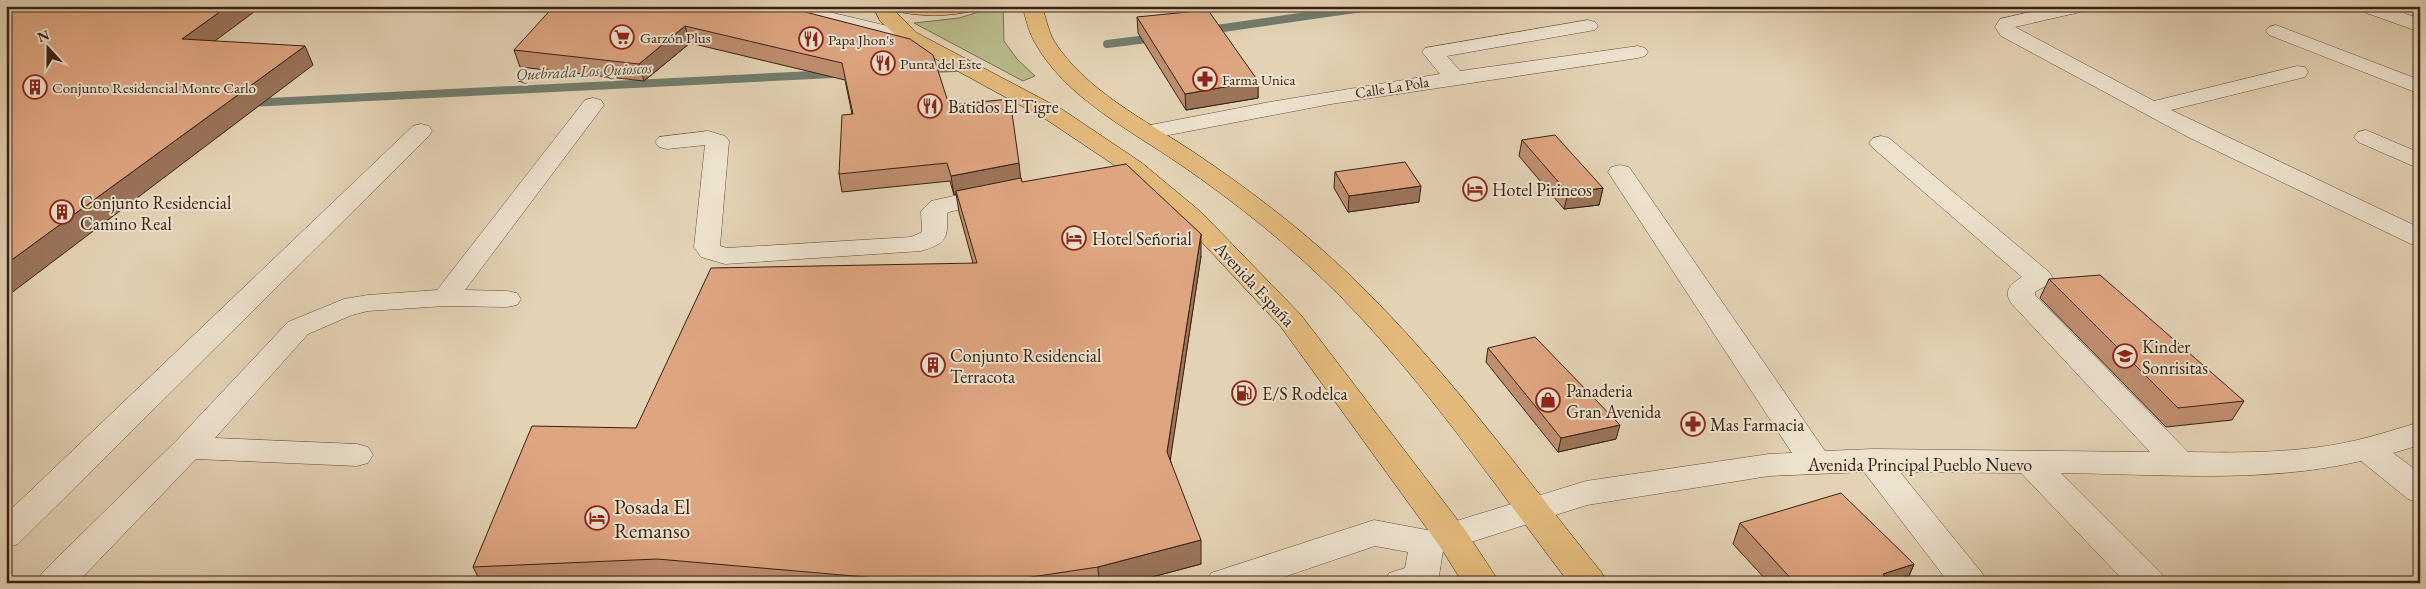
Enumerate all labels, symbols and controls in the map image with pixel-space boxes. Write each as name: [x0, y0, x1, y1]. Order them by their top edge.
north arrow: [22, 22, 72, 72]
supermarket icon: Garzón Plus: [609, 24, 635, 50]
text: N: [35, 25, 52, 46]
restaurant icon: Papa Jhon's: [798, 26, 824, 52]
place label: Garzón Plus: [640, 28, 711, 47]
place label: Papa Jhon's: [828, 30, 894, 49]
restaurant icon: Punta del Este: [870, 50, 896, 76]
place label: Punta del Este: [900, 54, 982, 73]
water label: Quebrada Los Quioscos: [515, 57, 653, 85]
pharmacy icon: Farma Unica: [1192, 66, 1218, 92]
place label: Farma Unica: [1222, 70, 1295, 89]
street label: Calle La Pola: [1354, 72, 1430, 102]
building icon: Conjunto Residencial Monte Carlo: [22, 74, 48, 100]
place label: Conjunto Residencial Monte Carlo: [52, 78, 256, 97]
restaurant icon: Batidos El Tigre: [917, 93, 943, 119]
place label: Batidos El Tigre: [948, 95, 1059, 118]
hotel icon: Hotel Pirineos: [1462, 176, 1488, 202]
place label: Hotel Pirineos: [1492, 178, 1592, 201]
place label: Conjunto Residencial Camino Real: [80, 191, 231, 235]
building icon: Conjunto Residencial Camino Real: [49, 199, 75, 225]
hotel icon: Hotel Señorial: [1061, 225, 1087, 251]
place label: Hotel Señorial: [1092, 227, 1192, 250]
street label: Avenida España: [1209, 236, 1301, 332]
place label: Kinder Sonrisitas: [2142, 335, 2208, 379]
school or university icon: Kinder Sonrisitas: [2112, 343, 2138, 369]
place label: Conjunto Residencial Terracota: [950, 344, 1101, 388]
building icon: Conjunto Residencial Terracota: [920, 352, 946, 378]
place label: Panaderia Gran Avenida: [1566, 379, 1662, 423]
fuel station icon: E/S Rodelca: [1231, 380, 1257, 406]
place label: E/S Rodelca: [1262, 382, 1349, 405]
shop icon: Panaderia Gran Avenida: [1535, 387, 1561, 413]
pharmacy icon: Mas Farmacia: [1680, 411, 1706, 437]
place label: Mas Farmacia: [1710, 413, 1805, 436]
street label: Avenida Principal Pueblo Nuevo: [1807, 453, 2032, 476]
place label: Posada El Remanso: [614, 493, 690, 544]
hotel icon: Posada El Remanso: [584, 505, 610, 531]

